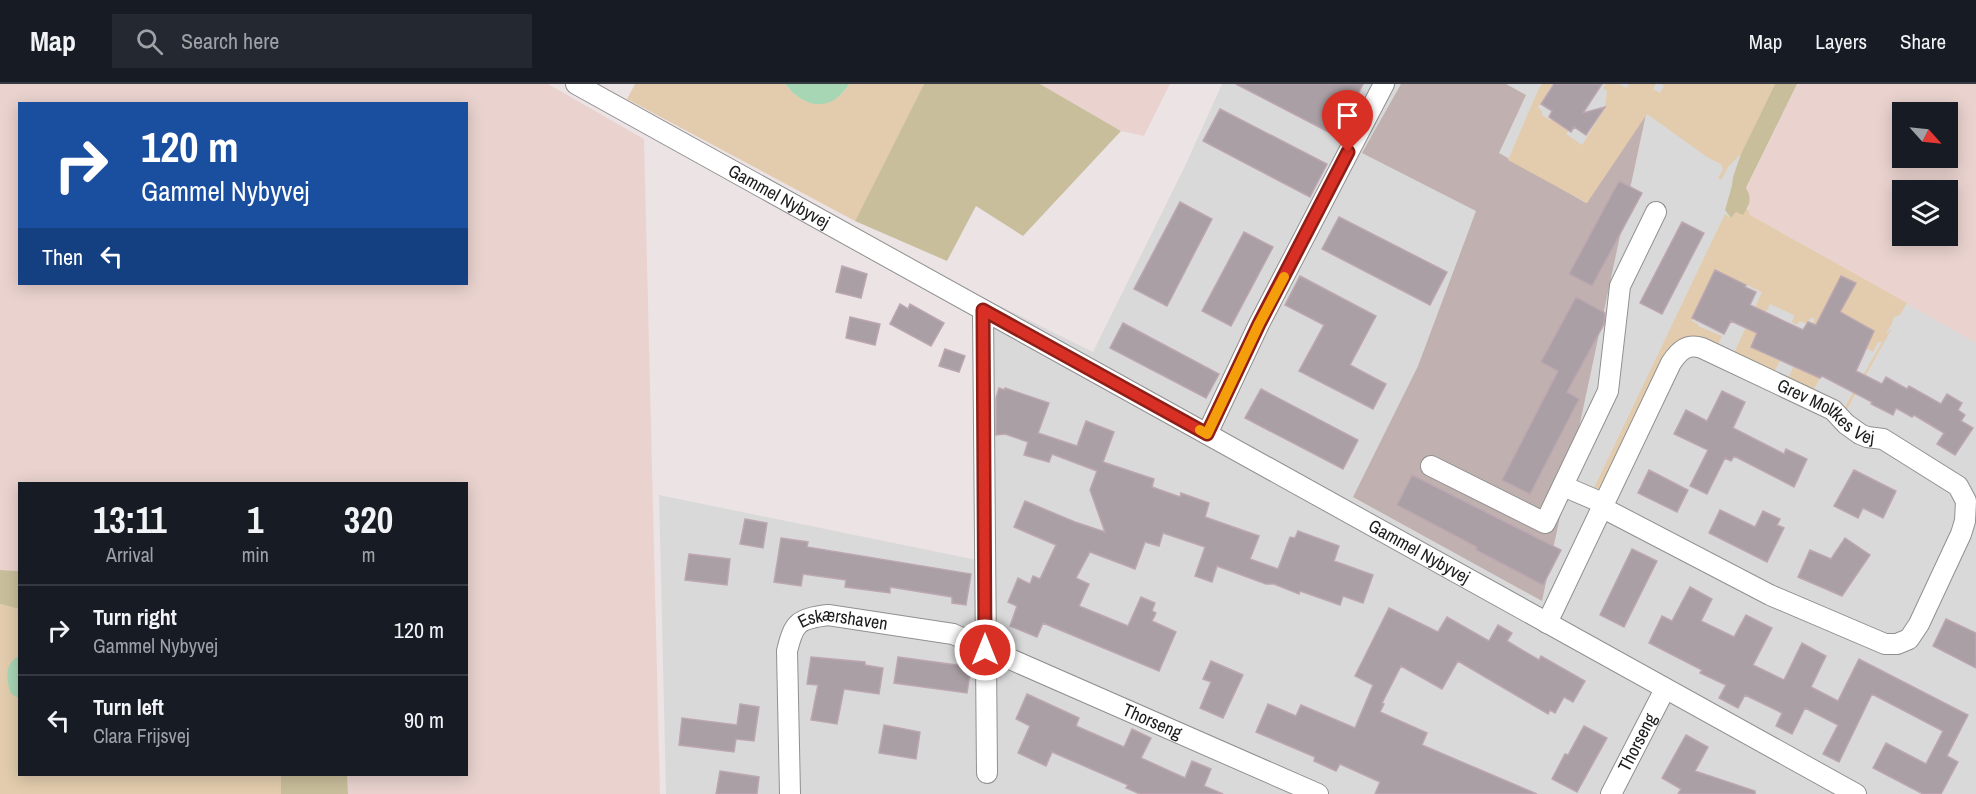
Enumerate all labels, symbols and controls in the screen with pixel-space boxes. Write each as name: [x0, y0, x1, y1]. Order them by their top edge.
search box: [112, 14, 532, 68]
text: Map: [30, 22, 76, 60]
icon: search: [133, 25, 166, 58]
text: Search here: [181, 26, 279, 56]
text: Map: [1749, 27, 1782, 56]
text: Layers: [1815, 27, 1867, 56]
text: Share: [1900, 27, 1946, 56]
pin: [1322, 90, 1373, 152]
icon: arrive: [1331, 99, 1364, 132]
north arrow: [1892, 102, 1958, 168]
map controls: [1892, 102, 1958, 246]
text: 120 m: [141, 119, 239, 175]
icon: right: [42, 126, 120, 204]
street label: Gammel Nybyvej: [724, 158, 834, 234]
text: Gammel Nybyvej: [141, 173, 310, 209]
button: layers: [1892, 180, 1958, 246]
icon: left: [95, 240, 128, 273]
text: Then: [42, 242, 83, 272]
street label: Grev Moltkes Vej: [1773, 372, 1876, 450]
text: 13:11: [93, 496, 167, 544]
text: 1: [247, 496, 264, 544]
text: 320: [344, 496, 393, 544]
street label: Gammel Nybyvej: [1364, 513, 1474, 589]
text: Arrival: [106, 541, 154, 568]
text: min: [242, 541, 269, 568]
text: m: [362, 541, 375, 568]
street label: Eskærshaven: [793, 601, 889, 636]
text: Turn right: [93, 602, 177, 632]
icon: right: [42, 614, 75, 647]
text: 120 m: [394, 615, 444, 645]
position arrow: [953, 618, 1017, 682]
text: Gammel Nybyvej: [93, 632, 218, 659]
text: Turn left: [93, 692, 164, 722]
street label: Thorseng: [1119, 697, 1187, 745]
icon: left: [42, 704, 75, 737]
text: 90 m: [404, 705, 444, 735]
street label: Thorseng: [1612, 708, 1663, 776]
text: Clara Frijsvej: [93, 722, 190, 749]

